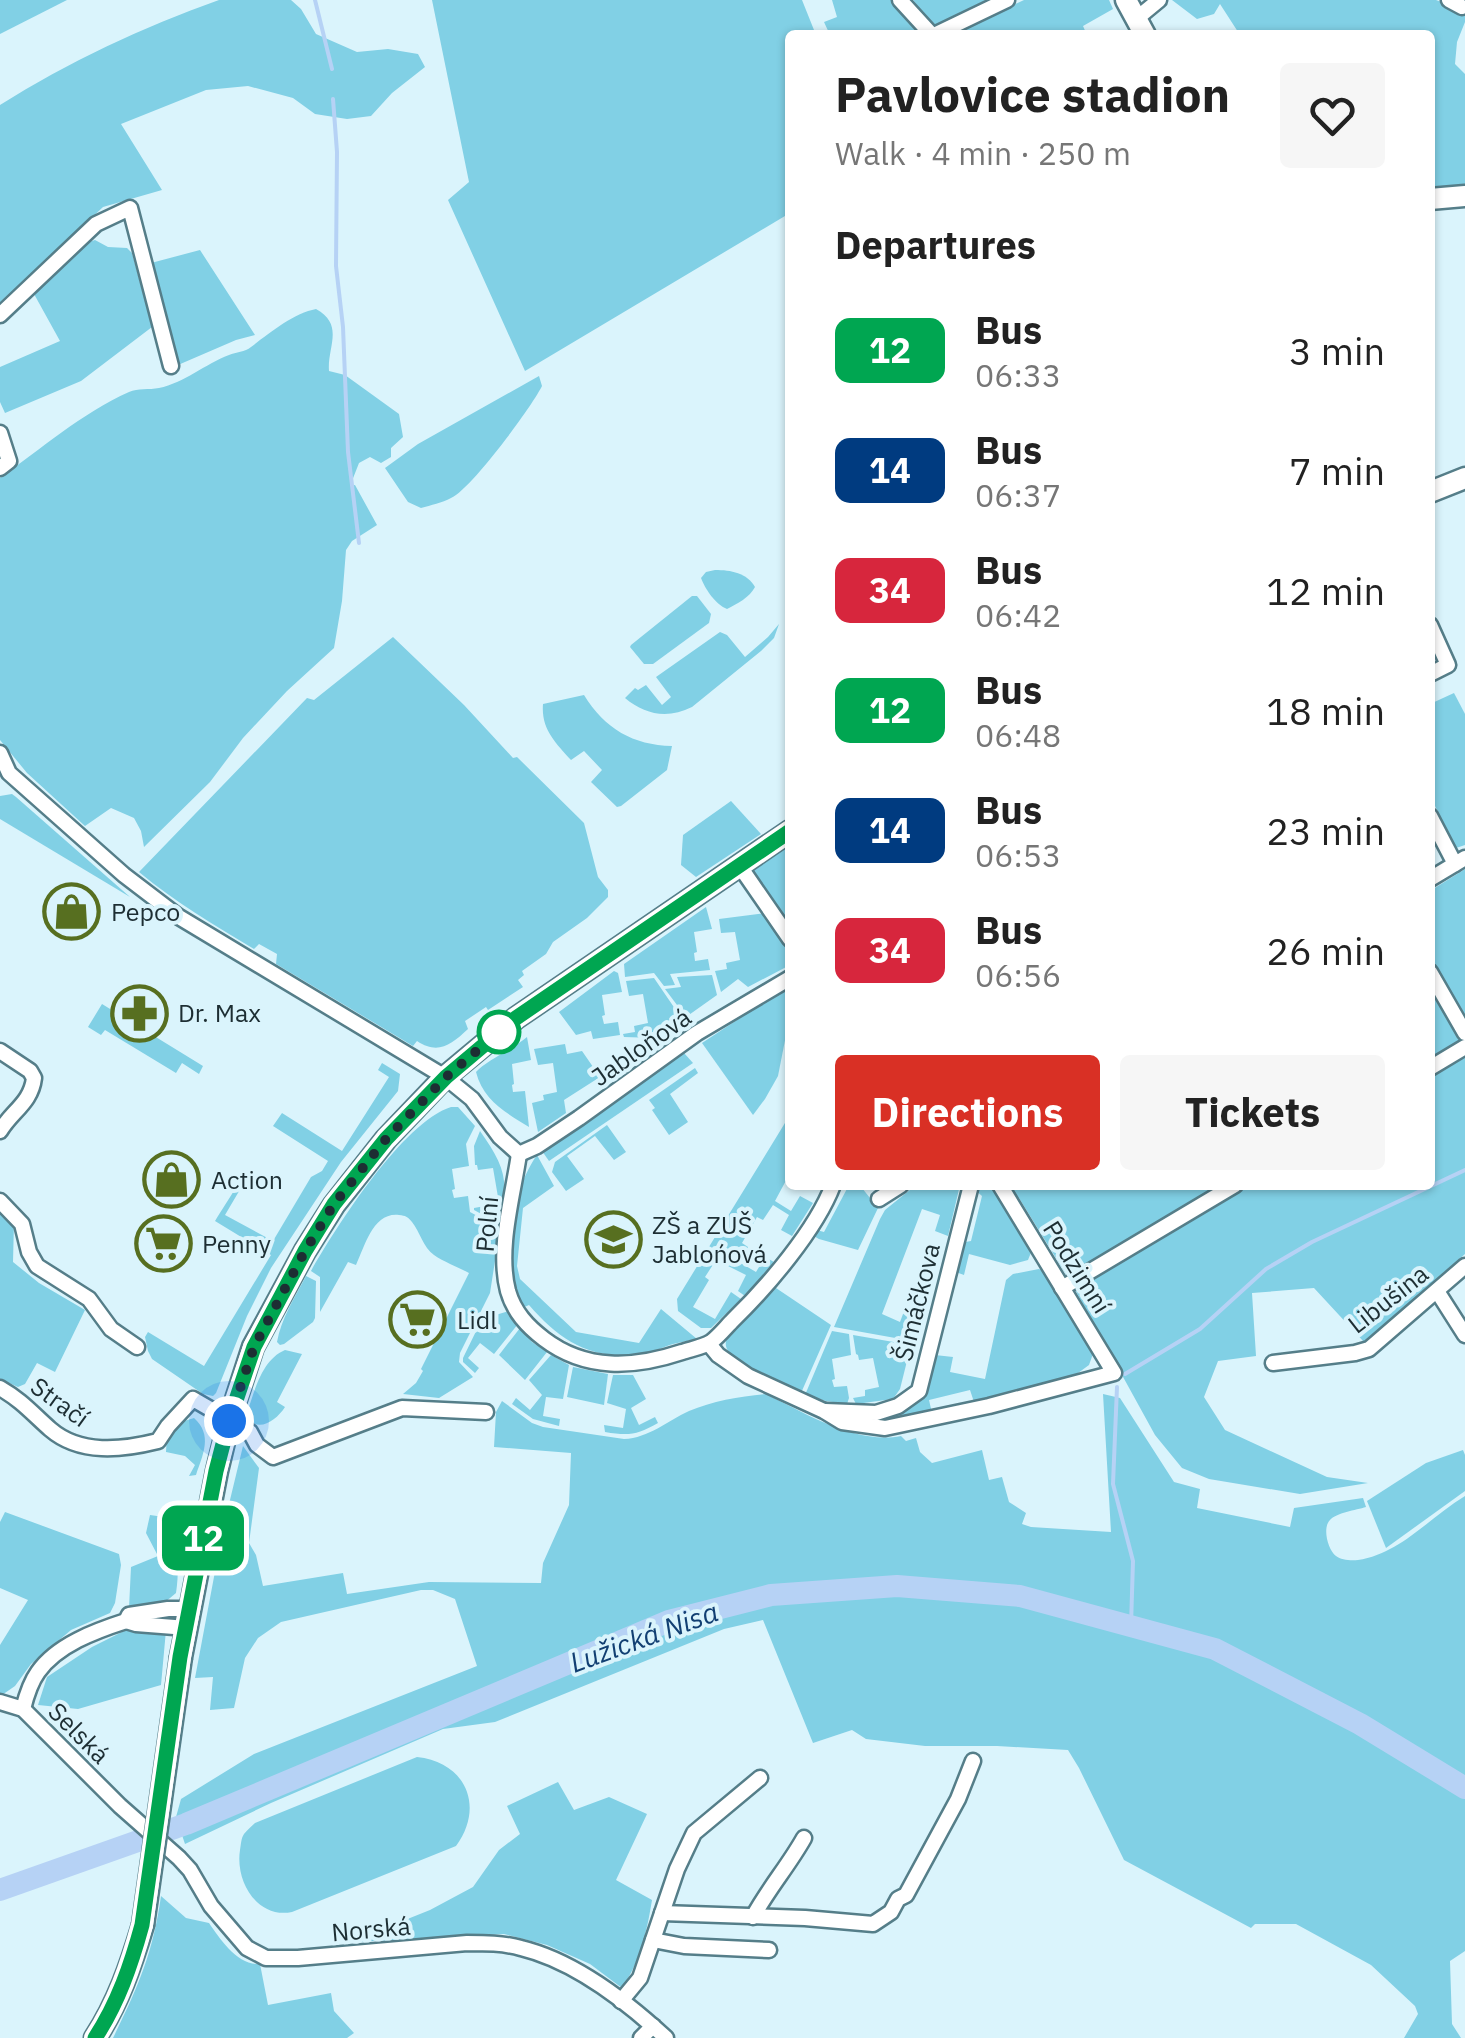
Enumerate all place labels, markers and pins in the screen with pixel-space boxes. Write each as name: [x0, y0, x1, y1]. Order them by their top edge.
shop icon: Pepco: [42, 882, 102, 942]
place label: Pepco: [111, 895, 180, 928]
pharmacy icon: Dr. Max: [109, 983, 169, 1043]
place label: Dr. Max: [178, 996, 261, 1029]
unlabelled marker: [478, 1011, 520, 1053]
shop icon: Action: [142, 1150, 202, 1210]
place label: Action: [211, 1163, 283, 1196]
place label: ZŠ a ZUŠ Jablońová: [652, 1208, 767, 1270]
school or university icon: ZŠ a ZUŠ Jablońová: [583, 1209, 643, 1269]
supermarket icon: Penny: [133, 1214, 193, 1274]
place label: Penny: [202, 1227, 272, 1260]
supermarket icon: Lidl: [388, 1290, 448, 1350]
place label: Lidl: [457, 1303, 497, 1336]

